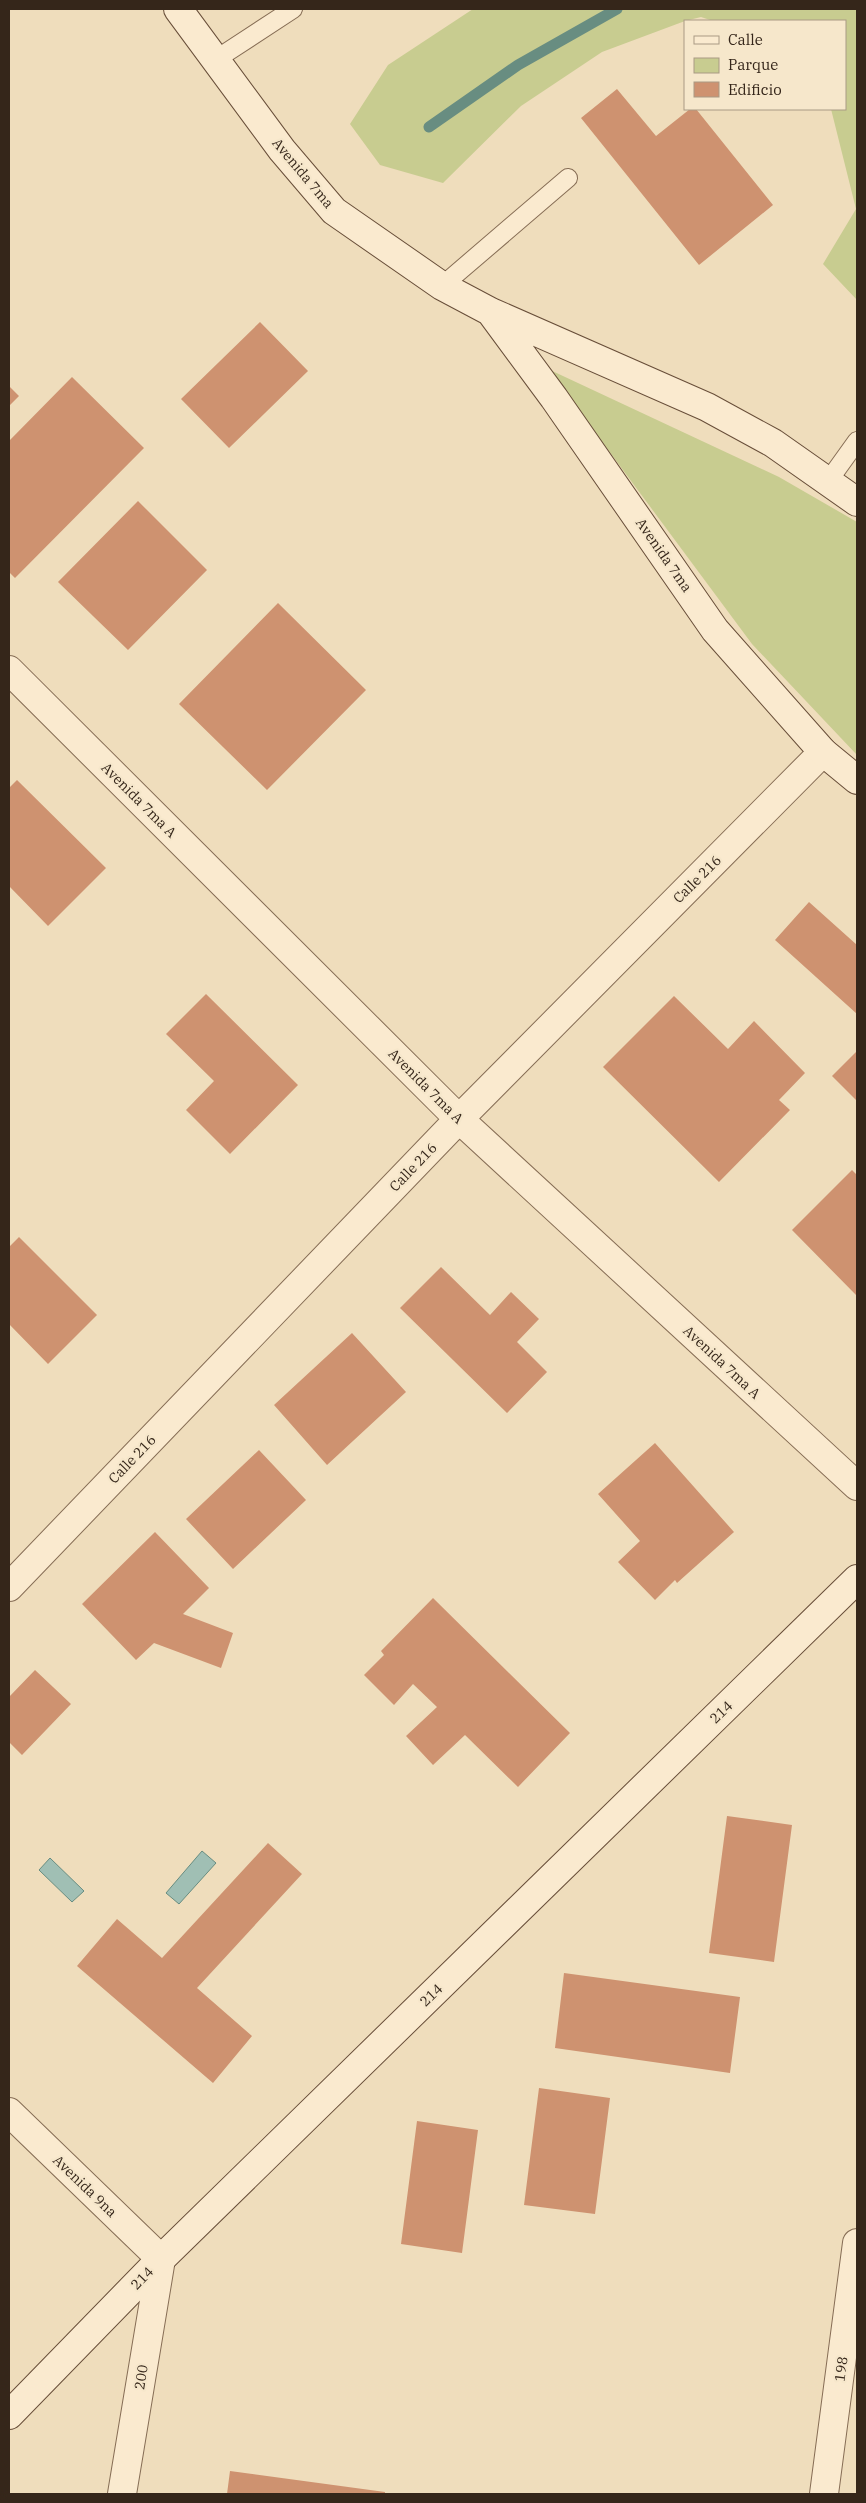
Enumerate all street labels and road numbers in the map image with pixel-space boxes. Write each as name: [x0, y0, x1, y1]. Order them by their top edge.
street label: Avenida 7ma: [268, 134, 338, 212]
street label: Avenida 7ma: [632, 515, 696, 596]
street label: Avenida 7ma A: [98, 759, 181, 842]
street label: Calle 216: [669, 851, 725, 907]
street label: Avenida 7ma A: [385, 1045, 468, 1128]
street label: Calle 216: [385, 1139, 441, 1195]
street label: Avenida 7ma A: [680, 1322, 765, 1403]
street label: Calle 216: [104, 1431, 160, 1487]
street label: 214: [706, 1697, 736, 1727]
street label: 214: [416, 1980, 446, 2010]
street label: Avenida 9na: [49, 2151, 121, 2221]
street label: 214: [127, 2263, 157, 2293]
street label: 198: [830, 2355, 852, 2383]
street label: 200: [130, 2363, 152, 2391]

